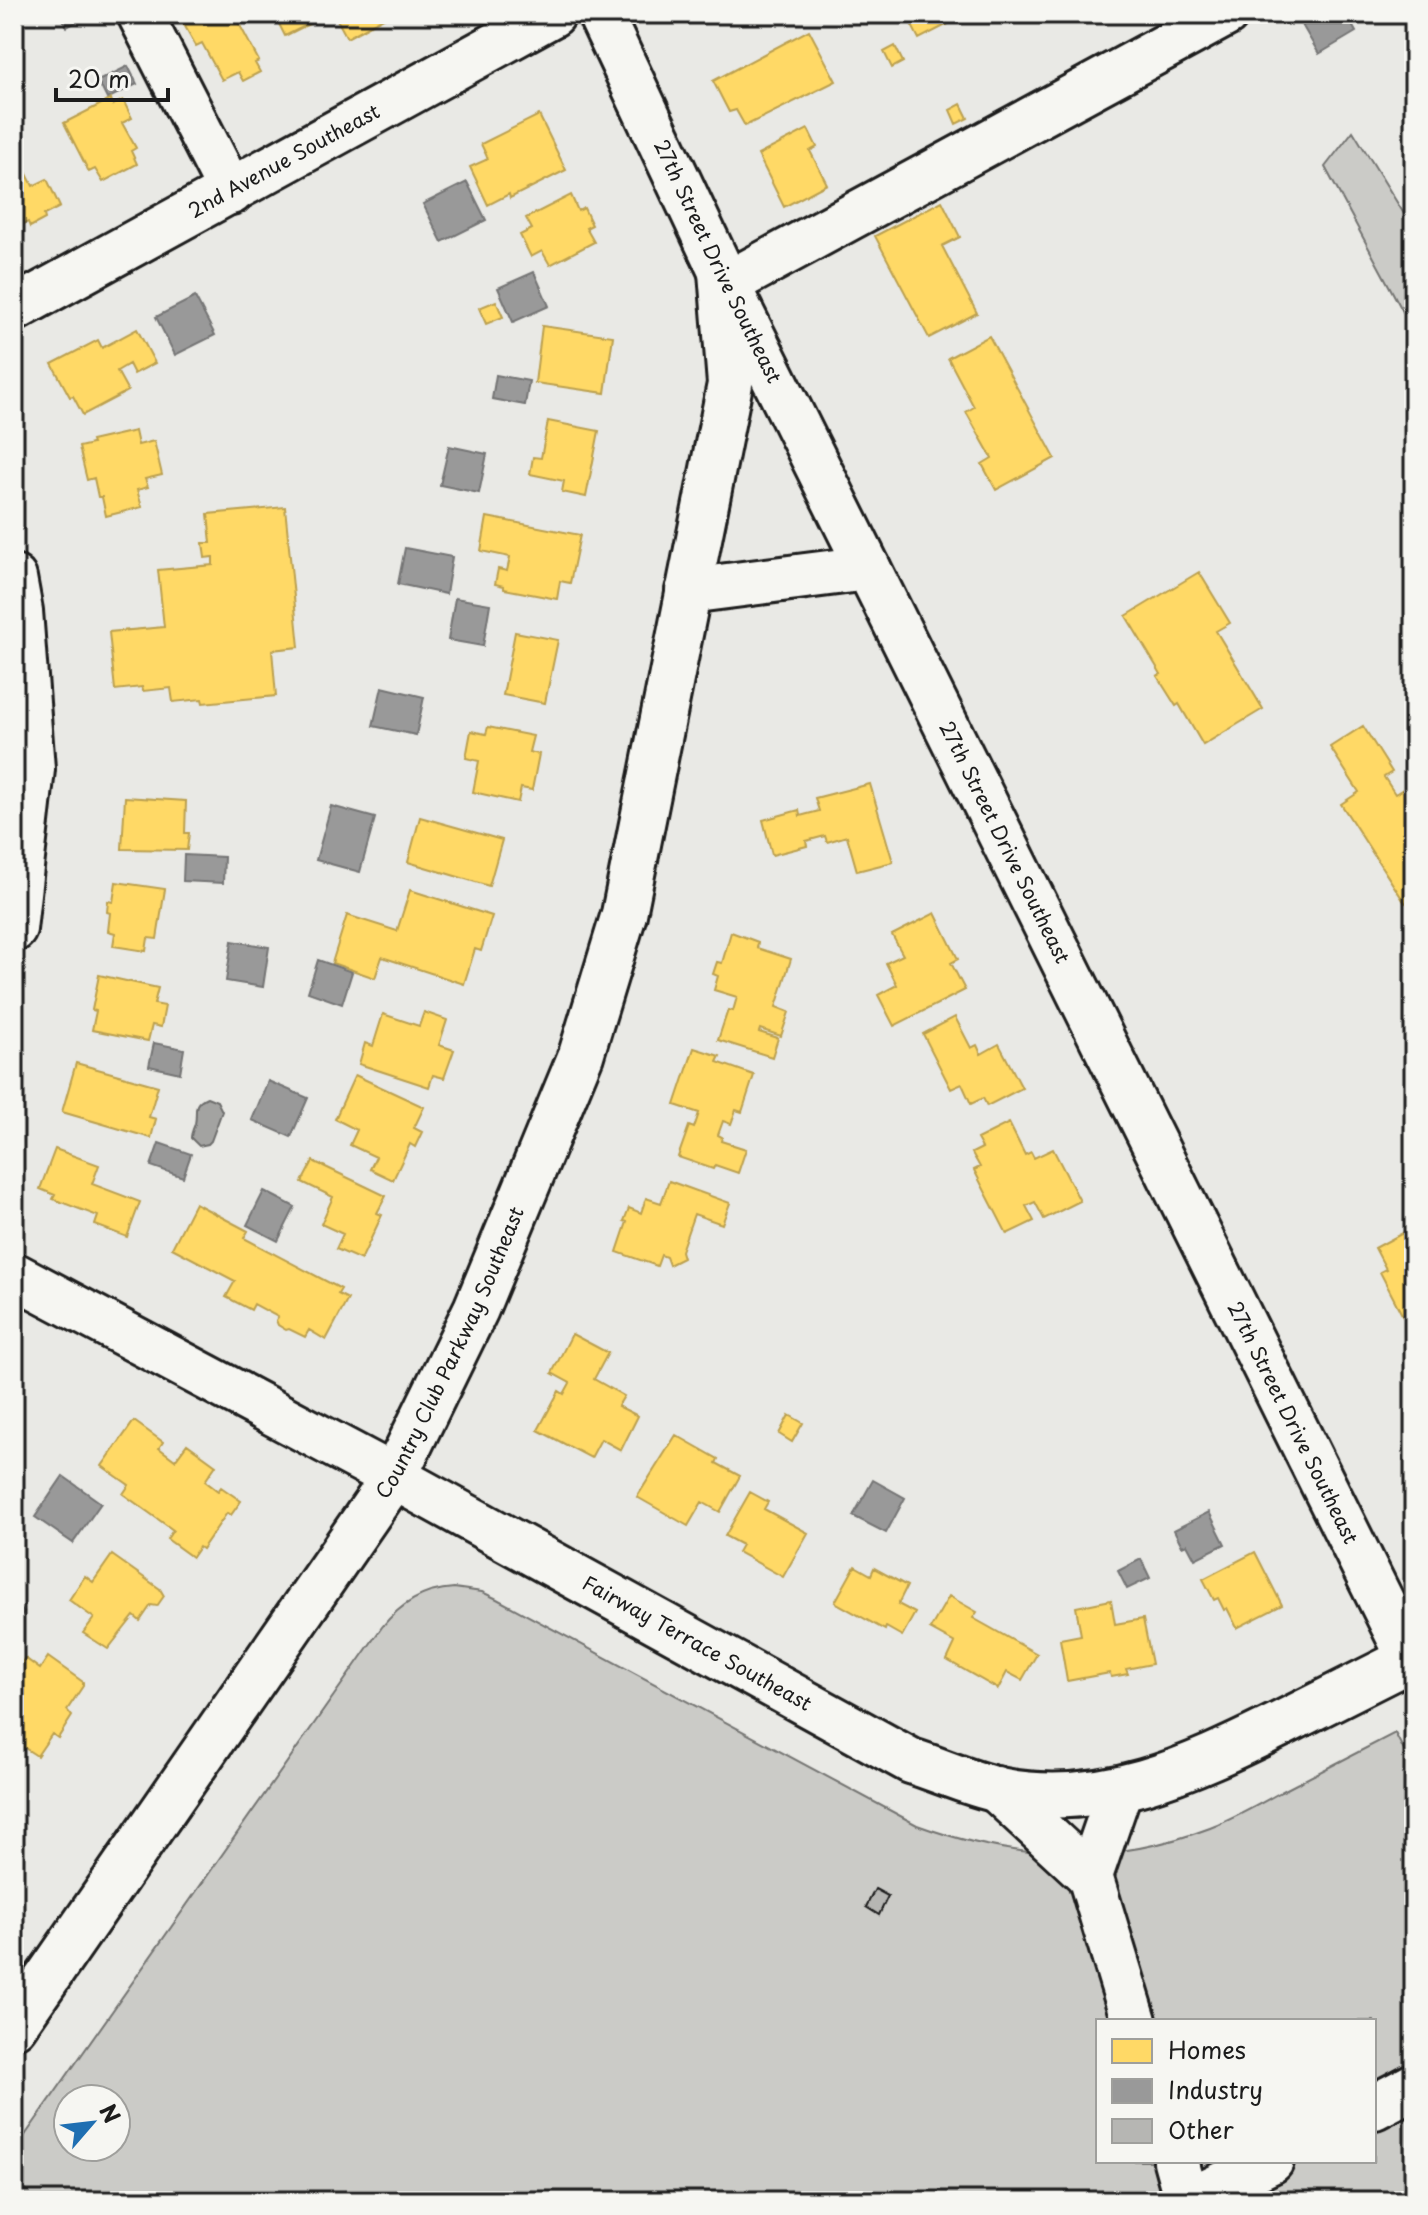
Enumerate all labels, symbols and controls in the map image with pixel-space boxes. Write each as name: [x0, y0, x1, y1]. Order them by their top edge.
scale bar: [56, 52, 168, 102]
text: 20 m: [68, 60, 130, 96]
street label: 2nd Avenue Southeast: [182, 96, 385, 225]
street label: 27th Street Drive Southeast: [647, 134, 790, 388]
street label: 27th Street Drive Southeast: [932, 716, 1078, 968]
street label: Country Club Parkway Southeast: [367, 1202, 531, 1504]
street label: 27th Street Drive Southeast: [1221, 1296, 1366, 1549]
street label: Fairway Terrace Southeast: [577, 1567, 817, 1718]
legend: [1096, 2019, 1376, 2163]
text: Homes: [1168, 2031, 1246, 2067]
text: Industry: [1168, 2071, 1263, 2107]
north arrow: [52, 2083, 132, 2163]
text: N: [92, 2097, 130, 2128]
text: Other: [1168, 2111, 1235, 2147]

